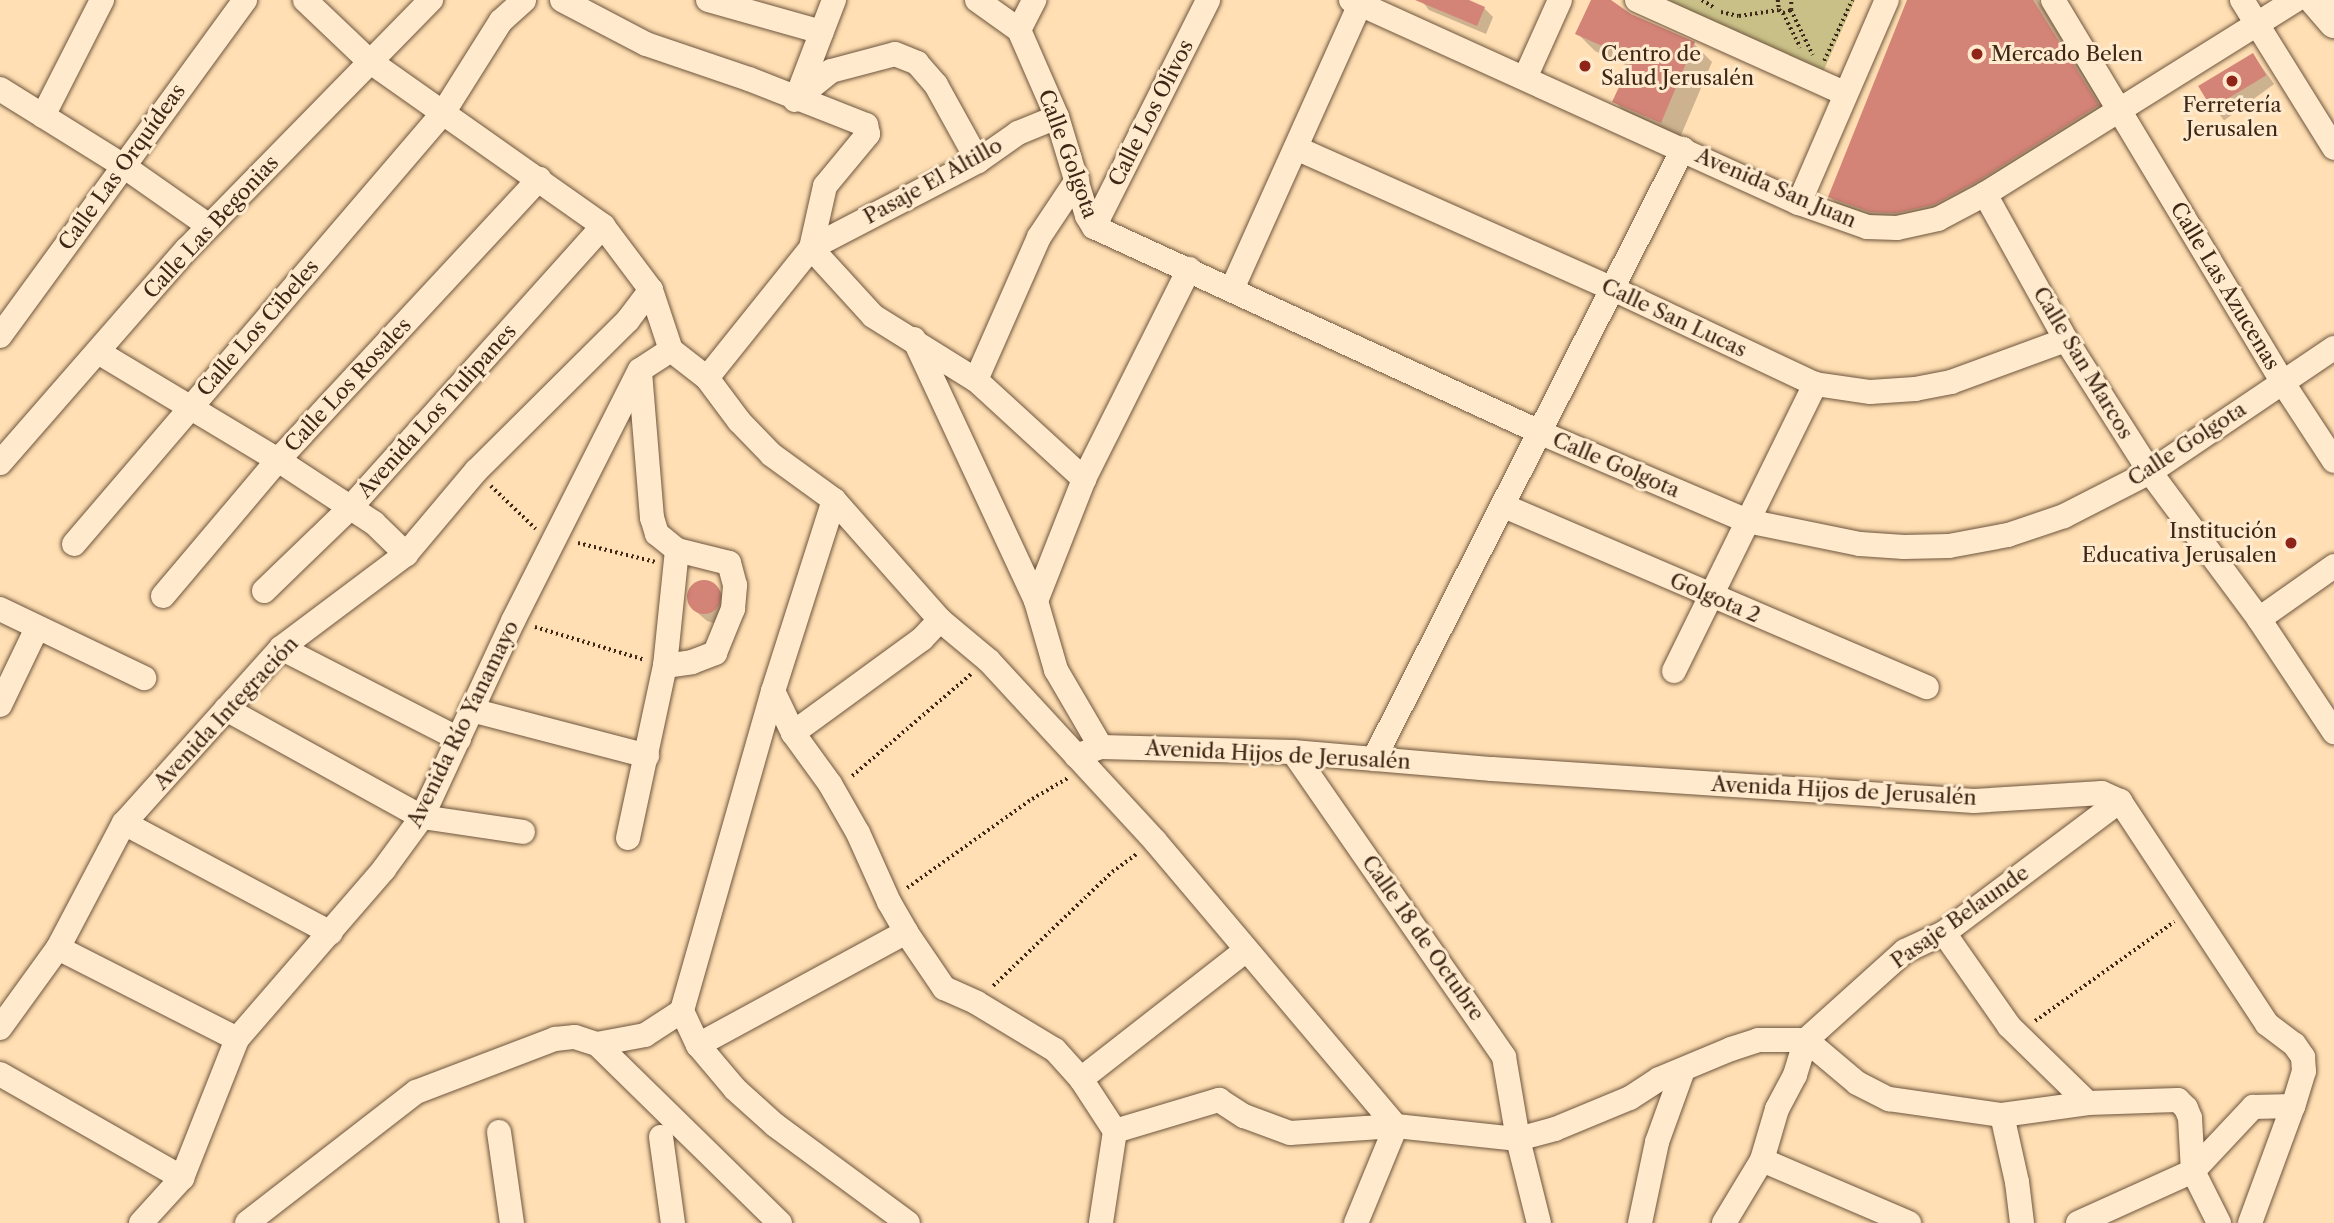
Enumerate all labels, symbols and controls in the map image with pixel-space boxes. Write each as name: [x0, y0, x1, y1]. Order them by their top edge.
street label: Calle Los Olivos: [1103, 36, 1199, 190]
place label: Centro de Salud Jerusalén: [1601, 41, 1754, 91]
place label: Mercado Belen: [1991, 41, 2143, 67]
marker: Mercado Belen: [1969, 46, 1985, 62]
marker: Centro de Salud Jerusalén: [1575, 56, 1595, 76]
marker: Ferretería Jerusalen: [2224, 73, 2240, 89]
street label: Calle Las Orquídeas: [53, 79, 191, 255]
street label: Calle Golgota: [1033, 86, 1103, 222]
place label: Ferretería Jerusalen: [2182, 92, 2282, 142]
street label: Pasaje El Altillo: [859, 132, 1007, 230]
street label: Avenida San Juan: [1692, 143, 1860, 233]
street label: Calle Las Begonias: [138, 150, 284, 304]
street label: Calle Las Azucenas: [2165, 197, 2285, 375]
street label: Calle Los Cibeles: [192, 255, 324, 401]
street label: Calle San Lucas: [1597, 273, 1751, 363]
street label: Calle San Marcos: [2028, 282, 2138, 444]
street label: Calle Los Rosales: [279, 313, 417, 457]
street label: Avenida Los Tulipanes: [352, 319, 522, 503]
street label: Calle Golgota: [2123, 397, 2251, 491]
street label: Calle Golgota: [1549, 427, 1683, 503]
place label: Institución Educativa Jerusalen: [2082, 518, 2277, 568]
marker: Institución Educativa Jerusalen: [2283, 535, 2299, 551]
street label: Golgota 2: [1666, 568, 1764, 628]
street label: Avenida Río Yanamayo: [402, 616, 524, 832]
street label: Avenida Integración: [148, 631, 304, 795]
street label: Avenida Hijos de Jerusalén: [1145, 735, 1411, 775]
street label: Avenida Hijos de Jerusalén: [1711, 771, 1977, 811]
street label: Calle 18 de Octubre: [1356, 851, 1490, 1025]
street label: Pasaje Belaunde: [1886, 860, 2034, 974]

